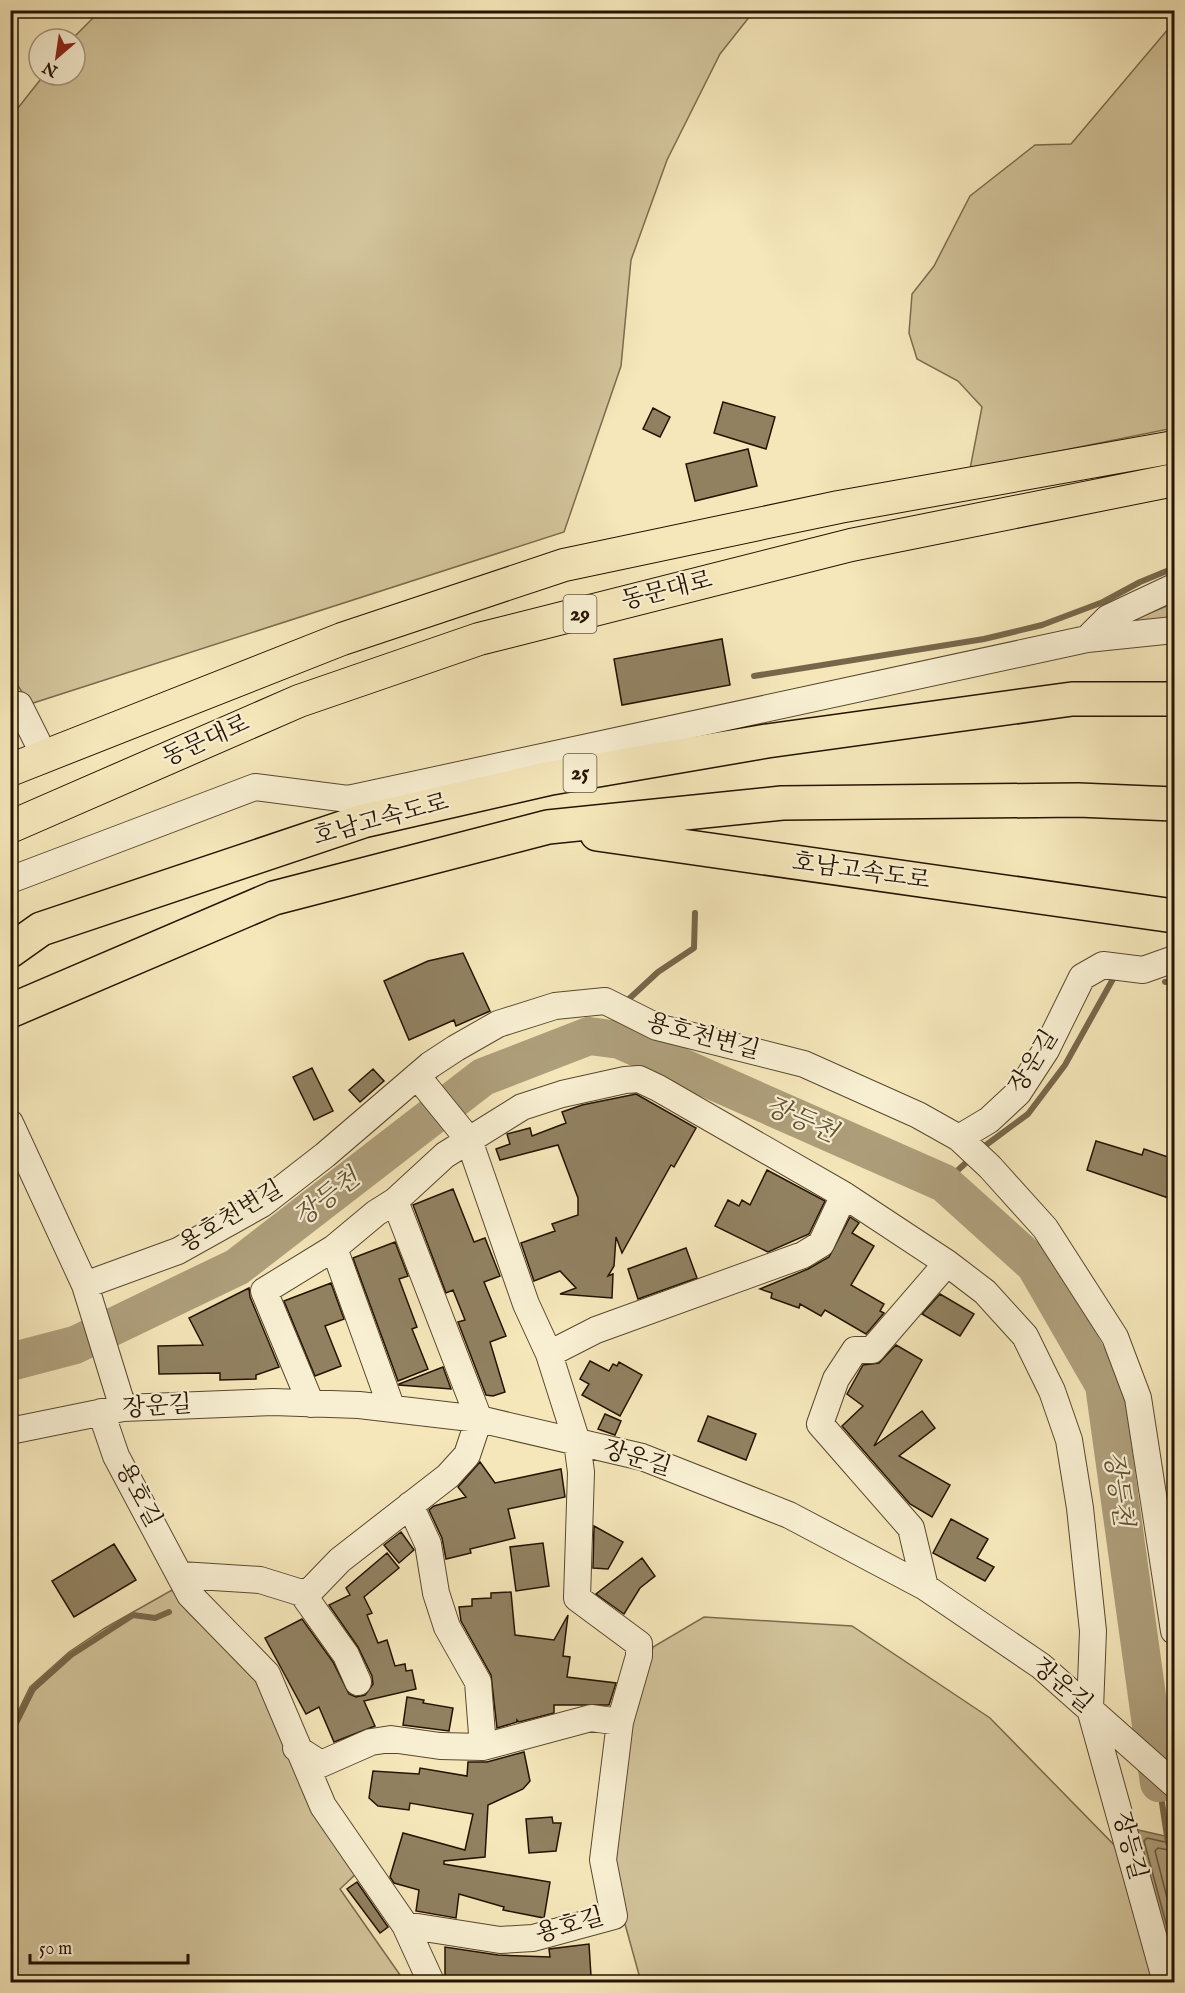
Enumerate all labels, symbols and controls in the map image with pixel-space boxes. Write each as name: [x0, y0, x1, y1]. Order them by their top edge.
north arrow: [27, 27, 87, 87]
text: N: [40, 56, 62, 81]
street label: 동문대로: [618, 565, 716, 617]
road number: 29: [564, 595, 596, 633]
street label: 동문대로: [157, 708, 255, 774]
road number: 25: [564, 754, 596, 792]
street label: 호남고속도로: [310, 787, 452, 853]
street label: 호남고속도로: [790, 847, 932, 897]
street label: 용호천변길: [643, 1007, 763, 1067]
street label: 장운길: [1002, 1024, 1066, 1100]
water label: 장등천: [760, 1090, 844, 1151]
water label: 장등천: [287, 1161, 368, 1234]
street label: 용호천변길: [173, 1174, 289, 1260]
street label: 장운길: [121, 1389, 193, 1425]
street label: 장운길: [599, 1434, 675, 1484]
water label: 장등천: [1096, 1449, 1140, 1530]
street label: 용호길: [108, 1457, 168, 1533]
street label: 장운길: [1025, 1652, 1099, 1720]
street label: 장등길: [1105, 1808, 1153, 1884]
street label: 용호길: [532, 1902, 608, 1950]
scale bar: [30, 1927, 188, 1965]
text: 50 m: [39, 1938, 72, 1961]

